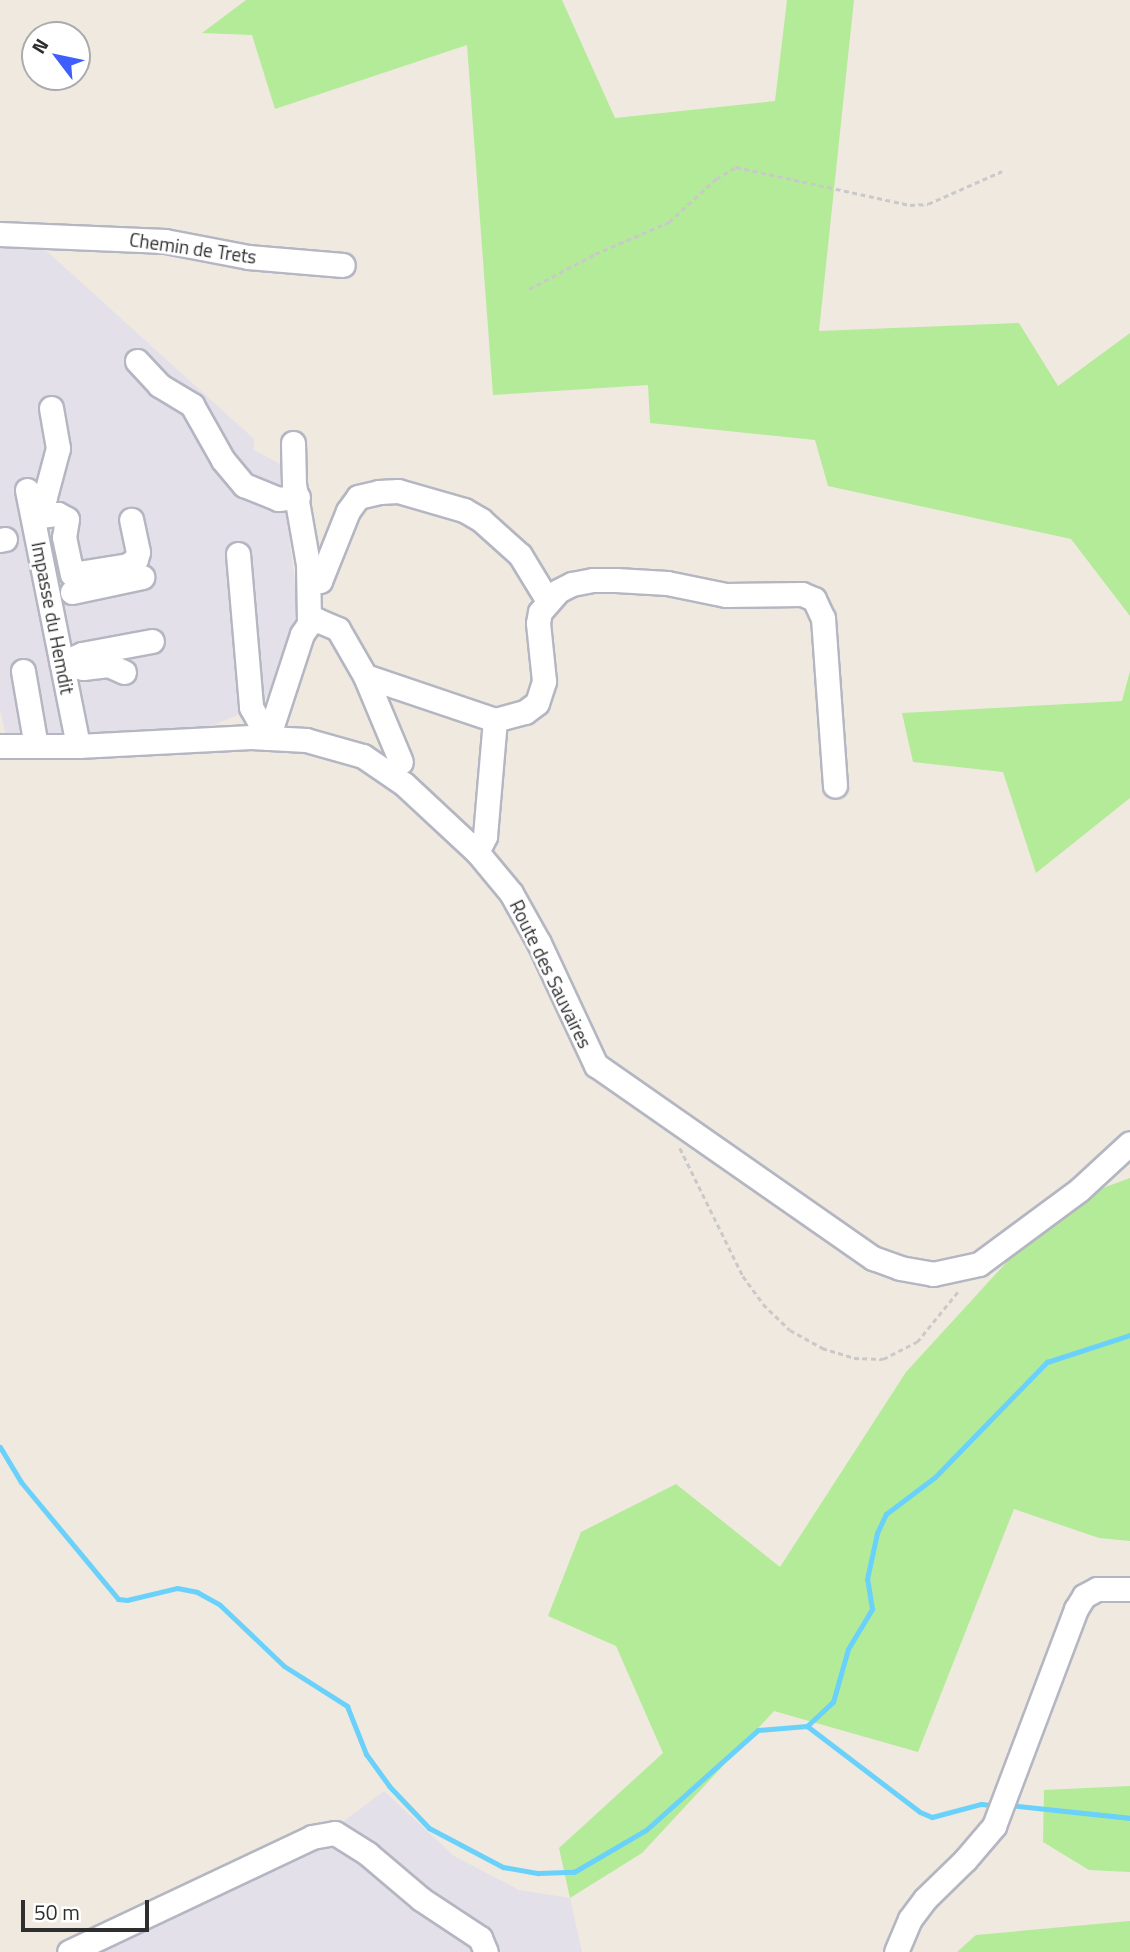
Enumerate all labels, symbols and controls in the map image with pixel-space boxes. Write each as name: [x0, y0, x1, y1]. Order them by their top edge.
north arrow: [21, 21, 91, 91]
text: N: [24, 32, 55, 59]
street label: Chemin de Trets: [128, 228, 258, 268]
street label: Impasse du Hemdit: [27, 540, 79, 696]
street label: Route des Sauvaires: [505, 896, 597, 1052]
scale bar: [24, 1885, 152, 1929]
text: 50 m: [34, 1896, 80, 1928]

